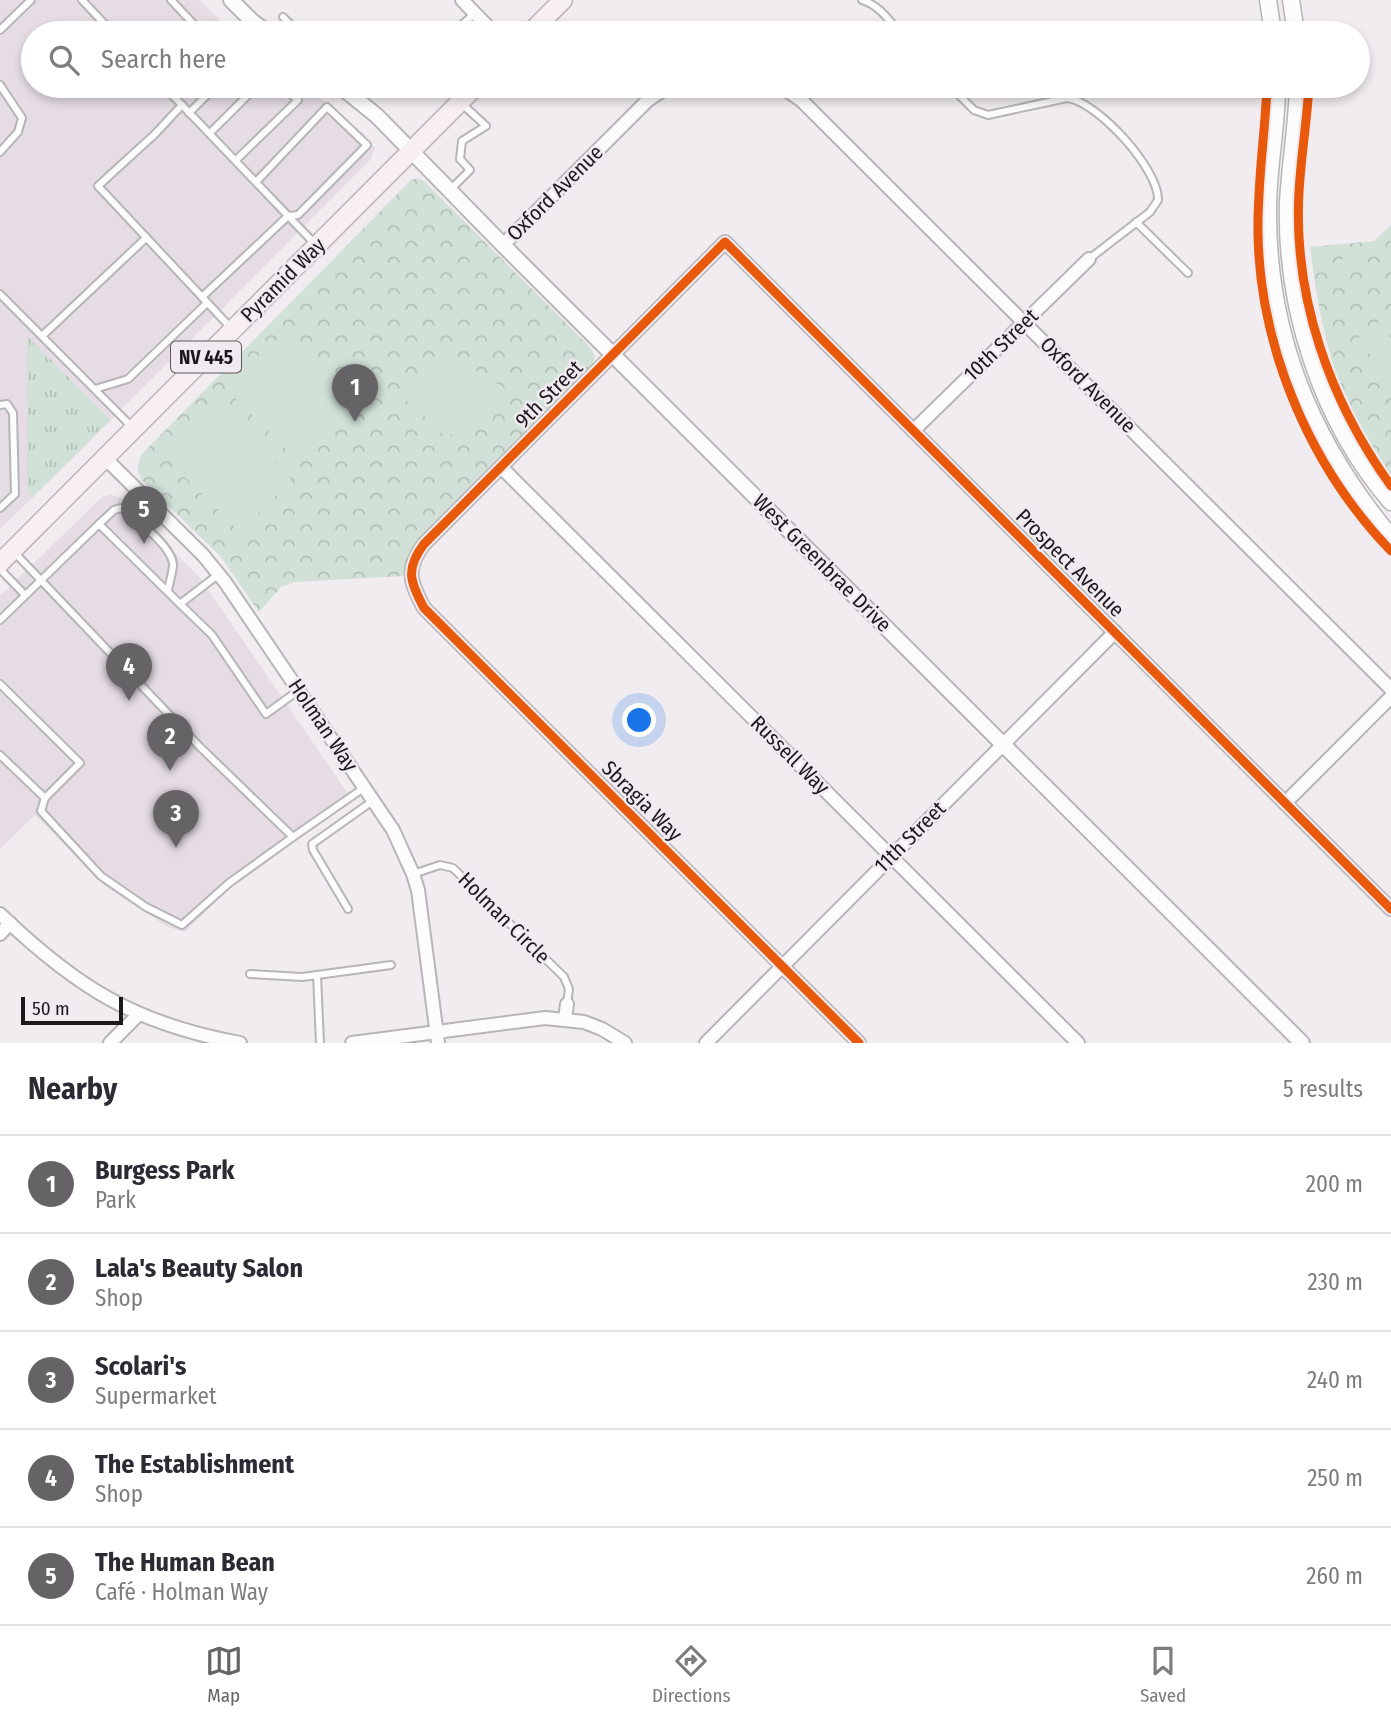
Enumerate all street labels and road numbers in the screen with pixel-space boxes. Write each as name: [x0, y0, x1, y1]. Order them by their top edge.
street label: Oxford Avenue: [501, 139, 609, 247]
street label: Pyramid Way: [235, 232, 331, 328]
street label: 10th Street: [958, 303, 1044, 387]
street label: Oxford Avenue: [1034, 331, 1142, 439]
road number: NV 445: [171, 342, 241, 372]
street label: 9th Street: [510, 355, 588, 433]
street label: West Greenbrae Drive: [747, 488, 897, 638]
street label: Prospect Avenue: [1010, 503, 1130, 623]
street label: Holman Way: [283, 674, 364, 777]
street label: Russell Way: [745, 710, 835, 800]
street label: Sbragia Way: [596, 755, 688, 847]
street label: 11th Street: [869, 796, 951, 878]
street label: Holman Circle: [453, 867, 555, 969]

